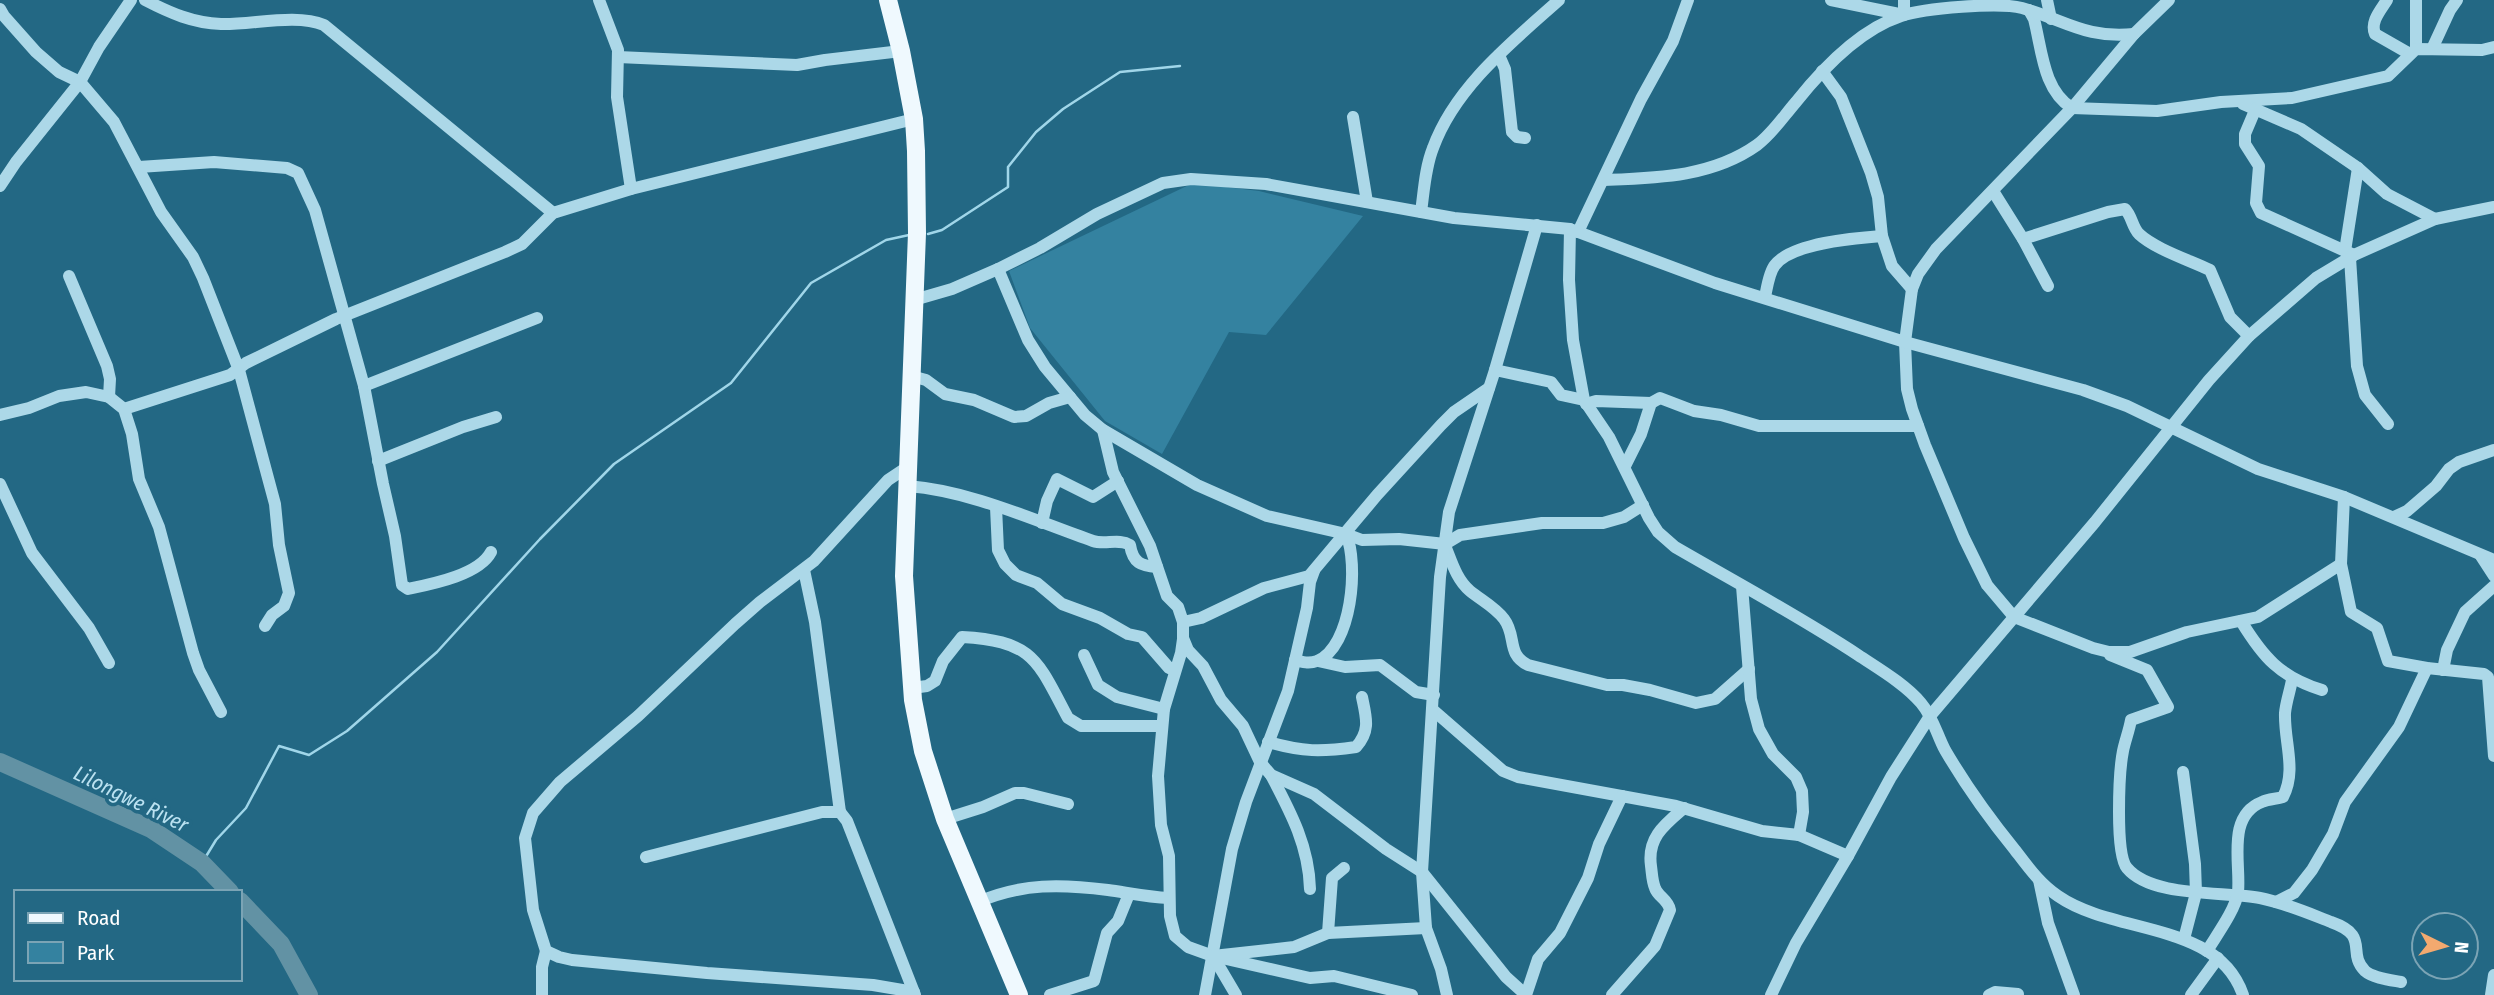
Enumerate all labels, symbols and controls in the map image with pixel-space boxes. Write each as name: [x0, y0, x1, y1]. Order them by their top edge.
water label: Lilongwe River: [69, 760, 193, 838]
legend: [14, 890, 242, 981]
text: Road: [77, 905, 121, 931]
north arrow: [2410, 911, 2480, 981]
text: Park: [77, 940, 115, 966]
text: N: [2449, 941, 2473, 954]

